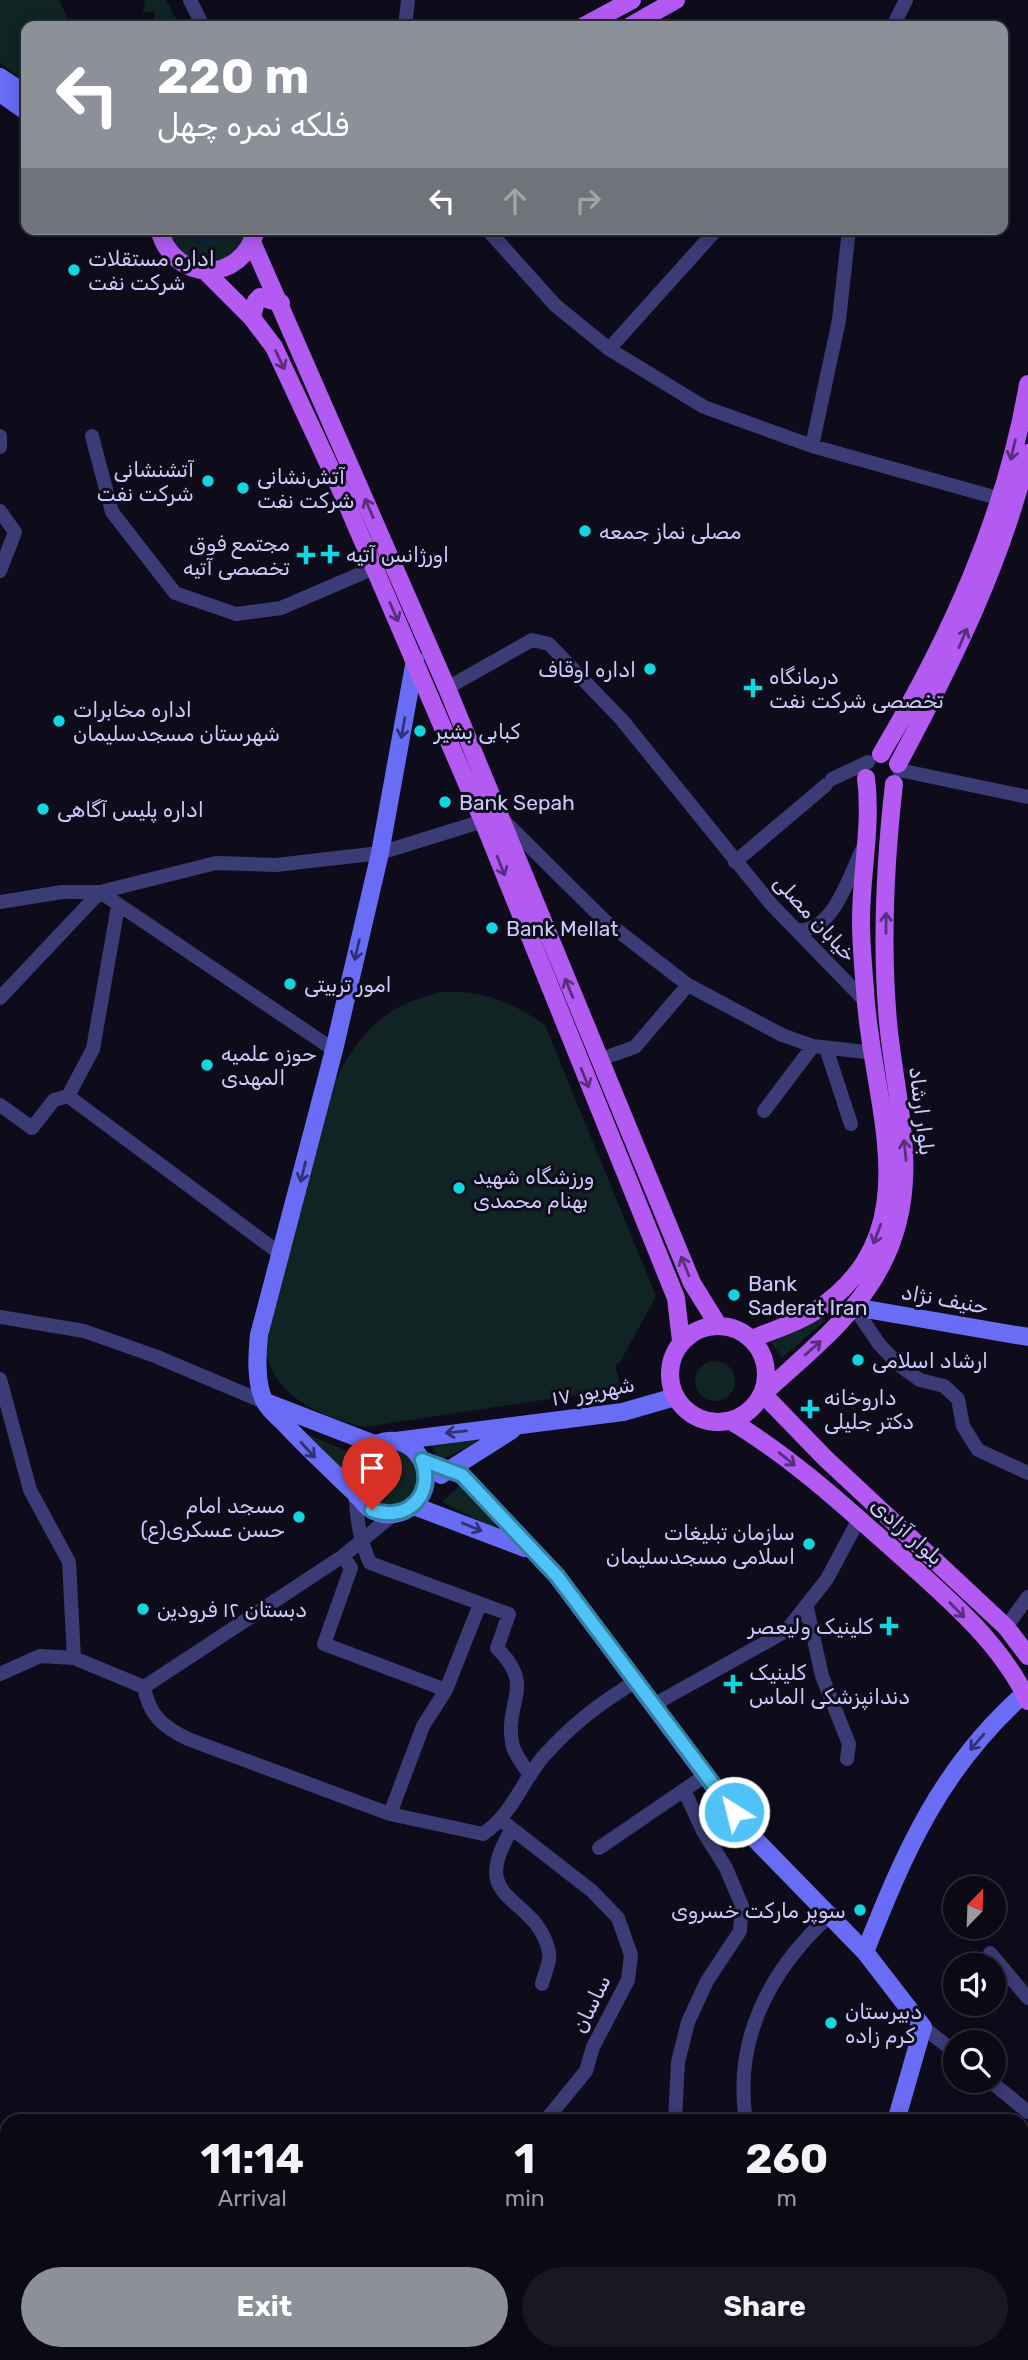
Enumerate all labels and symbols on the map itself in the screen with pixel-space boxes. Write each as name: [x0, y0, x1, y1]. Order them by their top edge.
place label: اداره مستقلات شرکت نفت: [88, 246, 215, 295]
marker: اداره مستقلات شرکت نفت: [66, 262, 82, 278]
one-way arrow: [274, 349, 287, 370]
one-way arrow: [1006, 438, 1019, 461]
place label: آتشنشانی شرکت نفت: [96, 457, 194, 506]
place label: آتش‌نشانی شرکت نفت: [257, 464, 355, 513]
marker: آتشنشانی شرکت نفت: [200, 473, 216, 489]
marker: آتش‌نشانی شرکت نفت: [235, 480, 251, 496]
one-way arrow: [362, 498, 375, 520]
place label: مصلی نماز جمعه: [599, 519, 741, 544]
marker: مصلی نماز جمعه: [577, 523, 593, 539]
place label: مجتمع فوق تخصصی آتیه: [183, 531, 290, 580]
place label: اورژانس آتیه: [346, 542, 449, 568]
marker: اورژانس آتیه: [320, 544, 340, 564]
marker: مجتمع فوق تخصصی آتیه: [296, 545, 316, 565]
one-way arrow: [388, 601, 401, 622]
one-way arrow: [957, 627, 970, 649]
place label: اداره اوقاف: [538, 657, 636, 683]
marker: اداره اوقاف: [642, 661, 658, 677]
place label: درمانگاه تخصصی شرکت نفت: [769, 664, 944, 713]
marker: درمانگاه تخصصی شرکت نفت: [743, 678, 763, 698]
place label: اداره مخابرات شهرستان مسجدسلیمان: [73, 697, 280, 746]
marker: اداره مخابرات شهرستان مسجدسلیمان: [51, 713, 67, 729]
one-way arrow: [396, 716, 409, 739]
place label: کبابی بشیر: [432, 719, 521, 744]
marker: کبابی بشیر: [412, 723, 428, 739]
place label: Bank Sepah: [459, 790, 575, 815]
marker: Bank Sepah: [437, 794, 453, 810]
place label: اداره پلیس آگاهی: [57, 797, 204, 824]
marker: اداره پلیس آگاهی: [35, 801, 51, 817]
one-way arrow: [496, 855, 509, 877]
street label: خیابان مصلی: [768, 869, 862, 967]
one-way arrow: [879, 912, 893, 935]
place label: Bank Mellat: [506, 916, 618, 941]
marker: Bank Mellat: [484, 920, 500, 936]
one-way arrow: [350, 938, 363, 961]
place label: امور تربیتی: [304, 972, 392, 997]
marker: امور تربیتی: [282, 976, 298, 992]
one-way arrow: [562, 977, 575, 999]
place label: حوزه علمیه المهدی: [221, 1041, 317, 1090]
marker: حوزه علمیه المهدی: [199, 1057, 215, 1073]
street label: بلوار ارشاد: [904, 1065, 940, 1157]
one-way arrow: [580, 1067, 593, 1088]
one-way arrow: [899, 1139, 912, 1161]
one-way arrow: [296, 1160, 309, 1182]
place label: ورزشگاه شهید بهنام محمدی: [473, 1164, 594, 1214]
marker: ورزشگاه شهید بهنام محمدی: [451, 1180, 467, 1196]
one-way arrow: [870, 1223, 883, 1245]
one-way arrow: [678, 1255, 691, 1277]
place label: Bank Saderat Iran: [748, 1271, 867, 1320]
street label: حنیف نژاد: [899, 1279, 991, 1319]
marker: Bank Saderat Iran: [726, 1287, 742, 1303]
one-way arrow: [804, 1340, 822, 1356]
place label: ارشاد اسلامی: [872, 1348, 988, 1373]
marker: ارشاد اسلامی: [850, 1352, 866, 1368]
street label: ۱۷ شهریور: [549, 1371, 637, 1411]
place label: داروخانه دکتر جلیلی: [824, 1385, 914, 1434]
marker: داروخانه دکتر جلیلی: [802, 1401, 818, 1417]
one-way arrow: [445, 1426, 468, 1439]
pin: [342, 1438, 402, 1510]
one-way arrow: [300, 1441, 317, 1458]
one-way arrow: [778, 1451, 796, 1467]
street label: بلوار آزادی: [866, 1492, 948, 1570]
place label: مسجد امام حسن عسکری(ع): [141, 1493, 285, 1544]
marker: مسجد امام حسن عسکری(ع): [291, 1509, 307, 1525]
place label: سازمان تبلیغات اسلامی مسجدسلیمان: [606, 1520, 795, 1569]
one-way arrow: [461, 1522, 483, 1535]
marker: سازمان تبلیغات اسلامی مسجدسلیمان: [801, 1536, 817, 1552]
place label: دبستان ۱۲ فرودین: [157, 1597, 307, 1623]
marker: دبستان ۱۲ فرودین: [135, 1601, 151, 1617]
one-way arrow: [949, 1601, 966, 1618]
place label: کلینیک ولیعصر: [746, 1614, 874, 1640]
marker: کلینیک ولیعصر: [879, 1616, 899, 1636]
place label: کلینیک دندانپزشکی الماس: [749, 1660, 910, 1711]
marker: کلینیک دندانپزشکی الماس: [723, 1674, 743, 1694]
one-way arrow: [969, 1733, 985, 1751]
position arrow: [697, 1775, 771, 1849]
north arrow: [943, 1876, 1006, 1939]
place label: سوپر مارکت خسروی: [671, 1898, 846, 1925]
marker: سوپر مارکت خسروی: [852, 1902, 868, 1918]
street label: ساسان: [566, 1971, 616, 2037]
place label: دبیرستان کرم زاده: [845, 1999, 922, 2049]
marker: دبیرستان کرم زاده: [823, 2015, 839, 2031]

